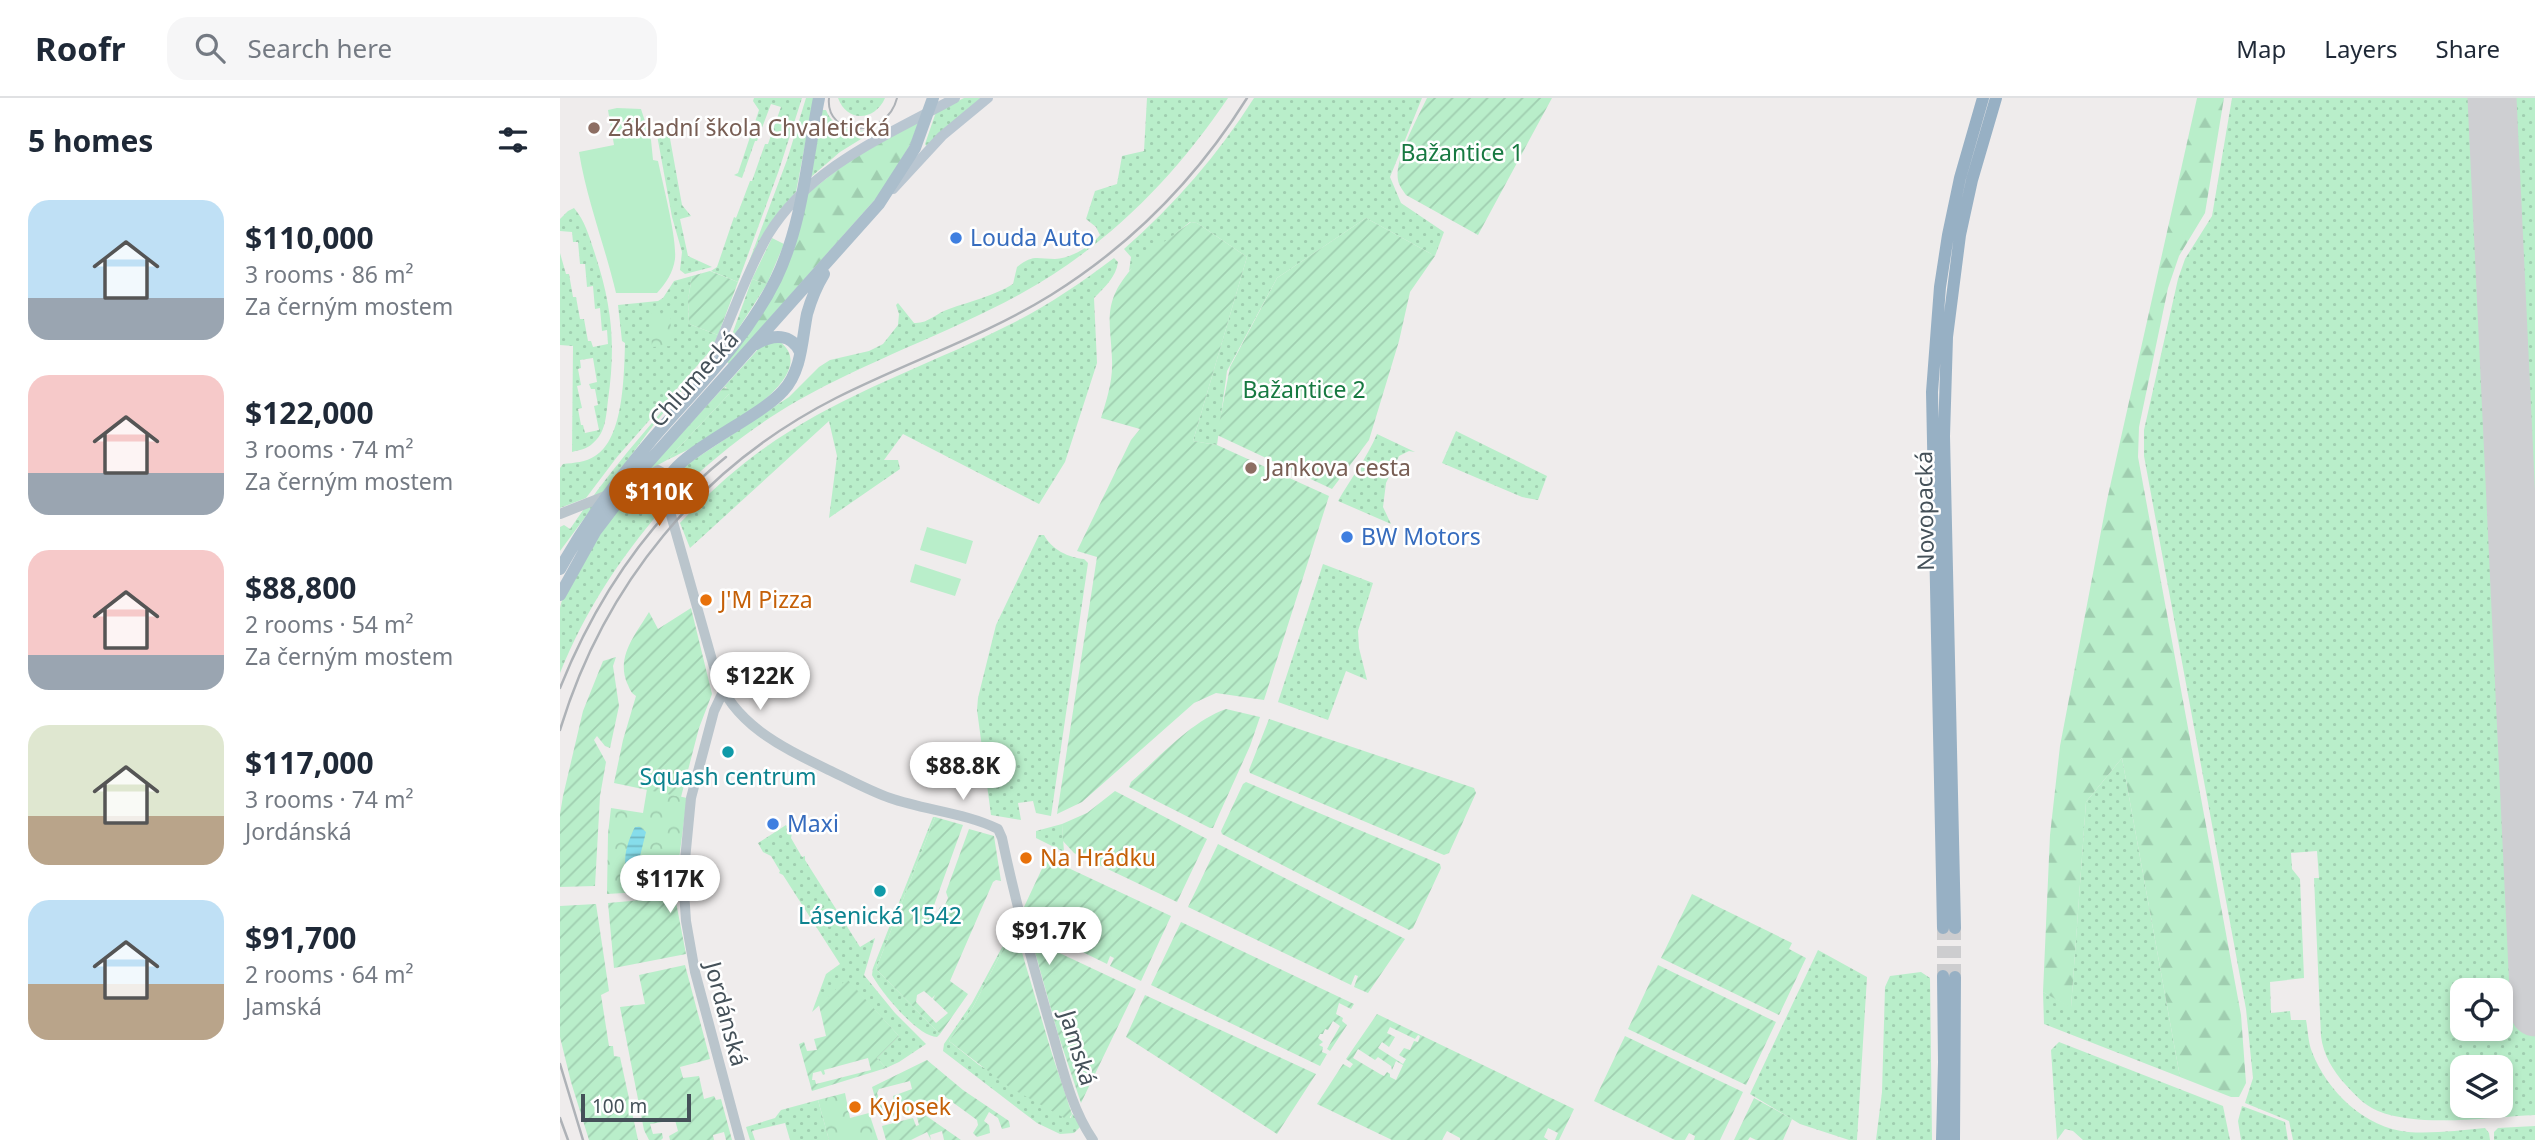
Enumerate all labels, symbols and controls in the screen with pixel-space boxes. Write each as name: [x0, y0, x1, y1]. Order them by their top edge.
search box: [167, 17, 657, 80]
text: Roofr: [35, 26, 125, 71]
icon: search: [191, 29, 229, 67]
text: Search here: [247, 30, 392, 66]
text: Map: [2236, 32, 2286, 65]
text: Layers: [2324, 32, 2398, 65]
text: Share: [2436, 32, 2500, 65]
place label: Základní škola Chvaletická: [608, 111, 890, 143]
text: 5 homes: [28, 120, 153, 161]
marker: Základní škola Chvaletická: [586, 120, 602, 136]
icon: filters: [494, 121, 532, 159]
park label: Bažantice 1: [1400, 136, 1524, 168]
text: $110,000: [245, 217, 374, 258]
place label: Louda Auto: [970, 221, 1094, 253]
icon: home: [84, 228, 168, 312]
marker: Louda Auto: [948, 230, 964, 246]
text: 3 rooms · 86 m²: [245, 258, 414, 290]
text: Za černým mostem: [245, 290, 453, 322]
street label: Chlumecká: [641, 323, 745, 433]
park label: Bažantice 2: [1242, 373, 1366, 405]
text: $122,000: [245, 392, 374, 433]
icon: home: [84, 403, 168, 487]
text: 3 rooms · 74 m²: [245, 433, 414, 465]
place label: Jankova cesta: [1263, 451, 1411, 483]
street label: Novopacká: [1907, 451, 1941, 571]
marker: Jankova cesta: [1243, 460, 1259, 476]
text: Za černým mostem: [245, 465, 453, 497]
pin: $110K: [610, 468, 708, 528]
text: $110K: [625, 475, 693, 507]
place label: BW Motors: [1361, 520, 1481, 552]
marker: BW Motors: [1339, 529, 1355, 545]
text: $88,800: [245, 567, 357, 608]
icon: home: [84, 578, 168, 662]
place label: J'M Pizza: [718, 583, 813, 615]
marker: J'M Pizza: [698, 592, 714, 608]
text: 2 rooms · 54 m²: [245, 608, 414, 640]
text: Za černým mostem: [245, 640, 453, 672]
pin: $122K: [711, 652, 809, 712]
text: $122K: [726, 659, 794, 691]
text: $117,000: [245, 742, 374, 783]
pin: $88.8K: [906, 742, 1020, 802]
marker: Squash centrum: [720, 744, 736, 760]
text: $88.8K: [926, 749, 1000, 781]
icon: home: [84, 753, 168, 837]
place label: Squash centrum: [640, 760, 816, 792]
text: 3 rooms · 74 m²: [245, 783, 414, 815]
place label: Maxi: [787, 807, 839, 839]
text: Jordánská: [245, 815, 352, 847]
marker: Maxi: [765, 816, 781, 832]
place label: Na Hrádku: [1040, 841, 1156, 873]
marker: Na Hrádku: [1018, 850, 1034, 866]
pin: $117K: [621, 856, 719, 915]
text: $117K: [636, 862, 704, 894]
marker: Lásenická 1542: [872, 883, 888, 899]
place label: Lásenická 1542: [798, 899, 962, 931]
pin: $91.7K: [992, 908, 1106, 967]
text: $91.7K: [1012, 914, 1086, 946]
text: $91,700: [245, 917, 357, 958]
icon: home: [84, 928, 168, 1012]
street label: Jordánská: [697, 956, 756, 1069]
text: 2 rooms · 64 m²: [245, 958, 414, 990]
map controls: [2450, 978, 2513, 1118]
button: locate: [2450, 978, 2513, 1041]
text: Jamská: [245, 990, 322, 1022]
street label: Jamská: [1052, 1004, 1105, 1089]
button: layers: [2450, 1055, 2513, 1118]
place label: Kyjosek: [869, 1090, 952, 1122]
scale bar: [581, 1091, 691, 1123]
text: 100 m: [592, 1093, 647, 1119]
marker: Kyjosek: [847, 1099, 863, 1115]

